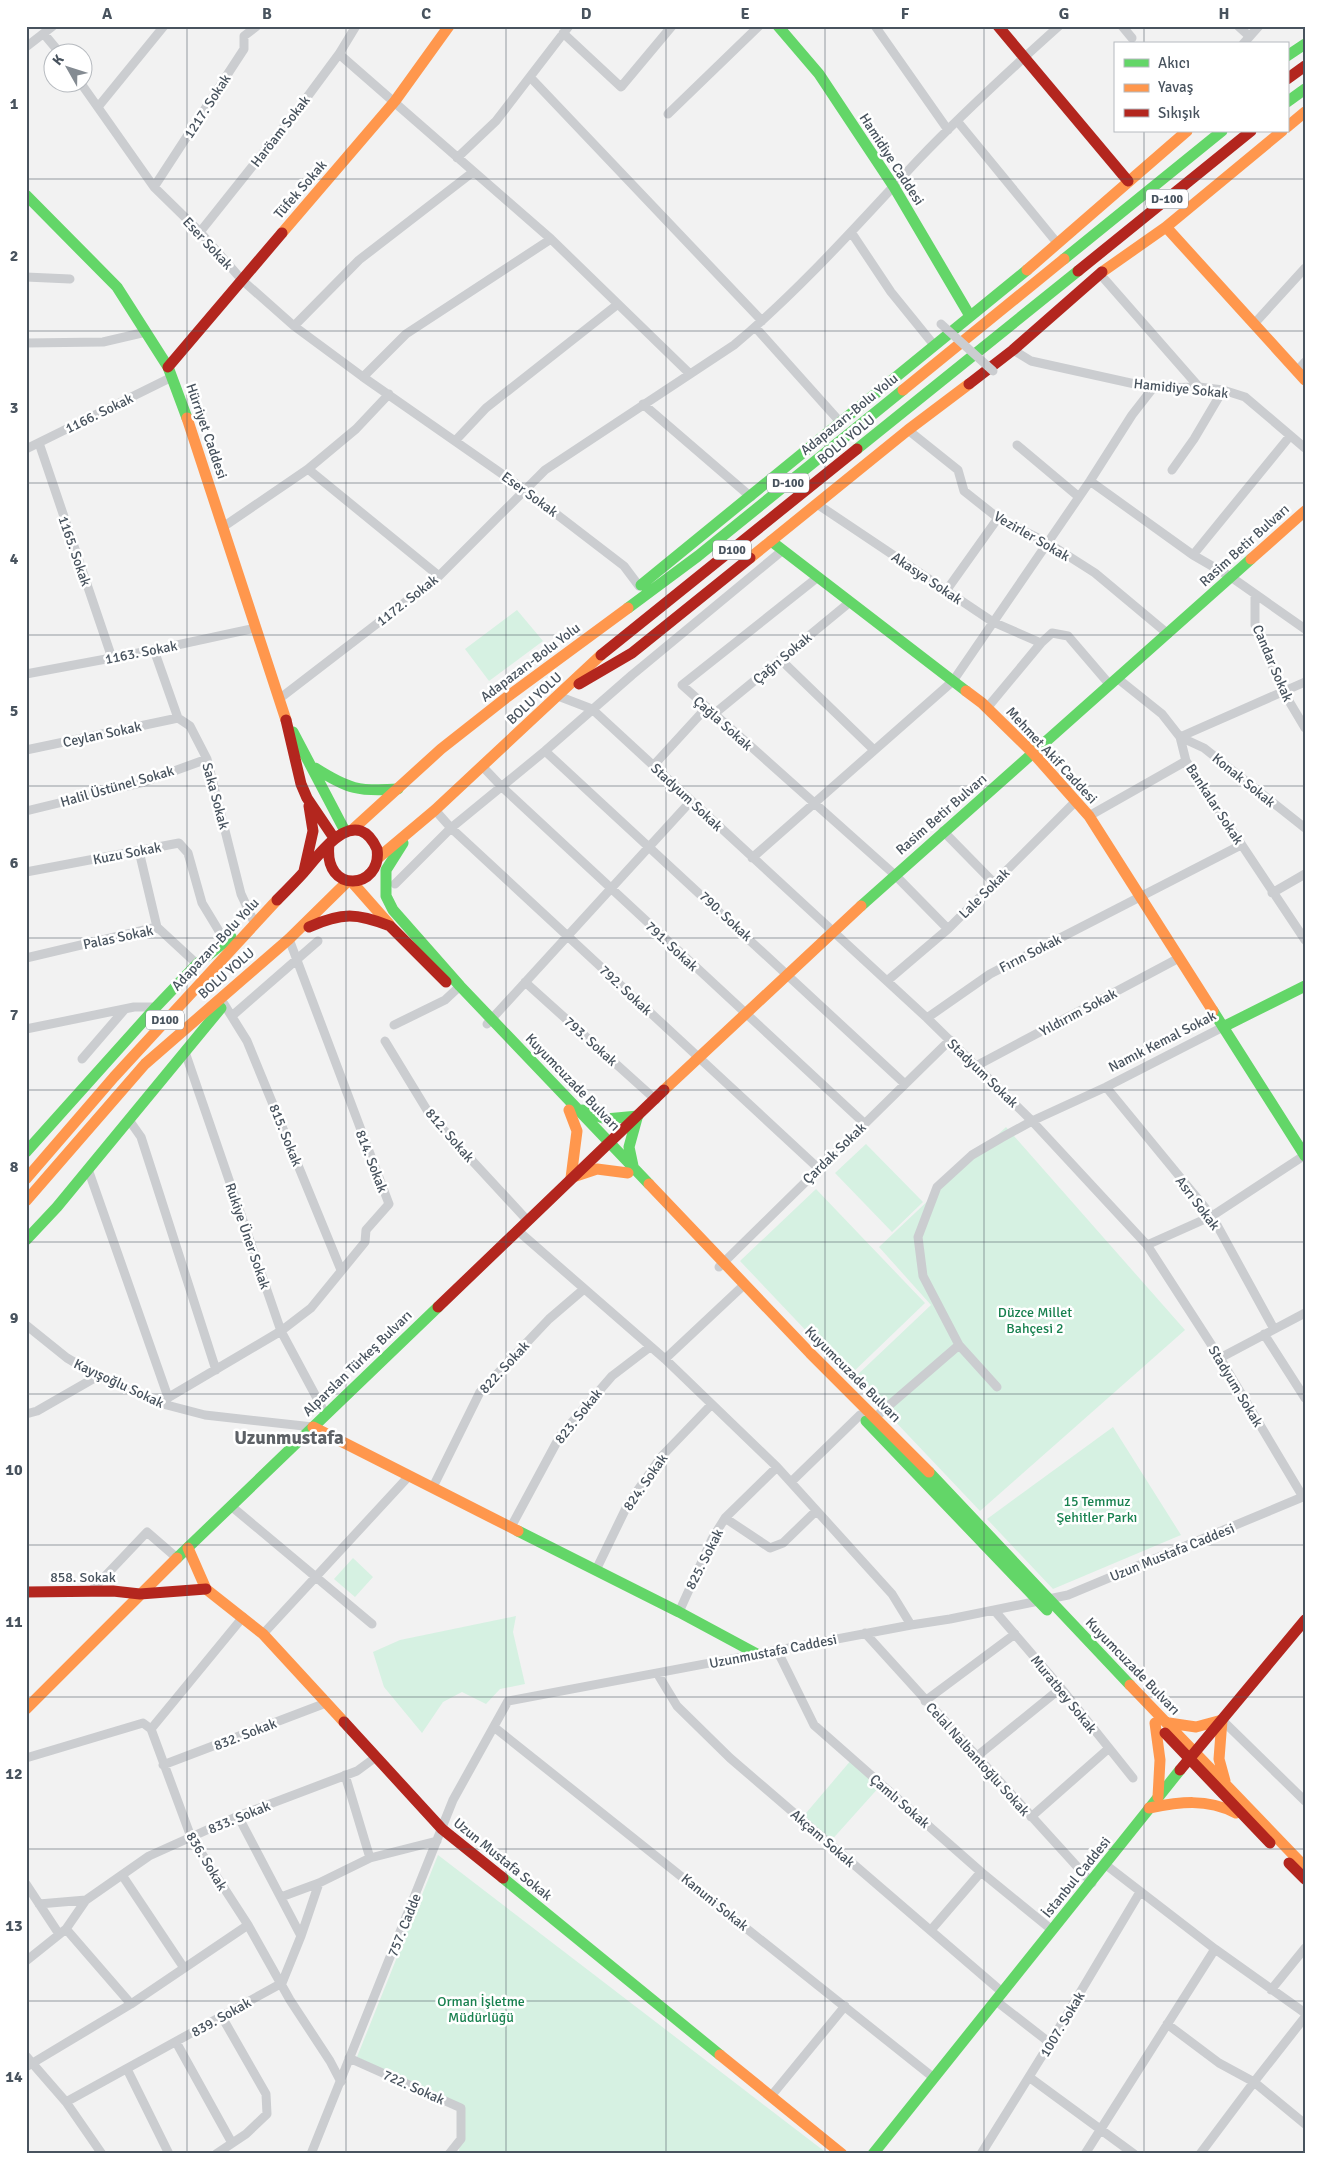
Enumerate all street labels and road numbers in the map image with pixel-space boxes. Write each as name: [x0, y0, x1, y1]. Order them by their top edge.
street label: 1217. Sokak: [180, 71, 234, 142]
street label: Haröam Sokak: [247, 92, 314, 171]
street label: Hamidiye Caddesi: [856, 110, 928, 208]
street label: Tüfek Sokak: [270, 157, 330, 222]
road number: D-100: [1146, 190, 1188, 208]
street label: Eser Sokak: [179, 214, 236, 273]
street label: Adapazarı-Bolu Yolu: [797, 370, 901, 459]
street label: Hamidiye Sokak: [1133, 375, 1229, 402]
street label: Hürriyet Caddesi: [182, 381, 231, 481]
street label: 1166. Sokak: [63, 390, 136, 437]
street label: BOLU YOLU: [814, 411, 879, 468]
street label: Eser Sokak: [498, 468, 561, 521]
road number: D-100: [767, 473, 809, 492]
street label: Rasim Betir Bulvarı: [1196, 501, 1293, 590]
street label: Vezirler Sokak: [991, 508, 1073, 565]
street label: 1165. Sokak: [55, 514, 94, 589]
road number: D100: [713, 540, 751, 560]
street label: Akasya Sokak: [888, 549, 965, 608]
street label: 1172. Sokak: [373, 571, 441, 630]
street label: Adapazarı-Bolu Yolu: [477, 619, 584, 705]
street label: Candar Sokak: [1249, 622, 1296, 704]
street label: Çağrı Sokak: [750, 629, 815, 688]
street label: 1163. Sokak: [104, 637, 179, 668]
street label: BOLU YOLU: [503, 669, 565, 728]
street label: Çağla Sokak: [690, 693, 756, 754]
street label: Mehmet Akif Caddesi: [1002, 703, 1101, 807]
street label: Ceylan Sokak: [61, 718, 143, 751]
street label: Konak Sokak: [1209, 750, 1279, 811]
street label: Stadyum Sokak: [647, 760, 726, 835]
street label: Saka Sokak: [198, 761, 233, 831]
street label: Bankalar Sokak: [1182, 761, 1247, 848]
street label: Halil Üstünel Sokak: [58, 762, 176, 811]
street label: Rasim Betir Bulvarı: [892, 770, 990, 858]
street label: Kuzu Sokak: [92, 839, 163, 868]
street label: Lale Sokak: [956, 865, 1013, 922]
street label: 790. Sokak: [696, 888, 755, 945]
street label: Adapazarı-Bolu Yolu: [168, 894, 263, 994]
street label: 791. Sokak: [642, 918, 701, 975]
street label: Palas Sokak: [81, 922, 155, 953]
street label: Fırın Sokak: [996, 931, 1064, 976]
street label: BOLU YOLU: [195, 944, 258, 1003]
street label: 792. Sokak: [596, 962, 655, 1019]
street label: Yıldırım Sokak: [1037, 985, 1120, 1040]
street label: Namık Kemal Sokak: [1106, 1007, 1219, 1076]
road number: D100: [146, 1010, 184, 1030]
street label: 793. Sokak: [561, 1013, 621, 1070]
street label: Kuyumcuzade Bulvarı: [522, 1030, 624, 1135]
street label: Stadyum Sokak: [944, 1035, 1022, 1111]
street label: 815. Sokak: [265, 1102, 306, 1169]
street label: 812. Sokak: [422, 1105, 478, 1166]
street label: Çardak Sokak: [799, 1119, 869, 1188]
street label: 814. Sokak: [352, 1127, 391, 1195]
street label: Asrı Sokak: [1172, 1173, 1223, 1234]
street label: Rukiye Üner Sokak: [221, 1181, 274, 1292]
street label: Alparslan Türkeş Bulvarı: [299, 1307, 415, 1420]
street label: Kuyumcuzade Bulvarı: [801, 1323, 904, 1426]
street label: 822. Sokak: [476, 1338, 533, 1397]
street label: Stadyum Sokak: [1205, 1343, 1266, 1430]
street label: Kayışoğlu Sokak: [71, 1355, 167, 1412]
street label: 823. Sokak: [551, 1385, 606, 1447]
street label: 824. Sokak: [620, 1451, 671, 1514]
street label: Uzun Mustafa Caddesi: [1107, 1520, 1237, 1585]
street label: 825. Sokak: [682, 1526, 727, 1592]
street label: 858. Sokak: [50, 1569, 116, 1586]
street label: Kuyumcuzade Bulvarı: [1082, 1614, 1184, 1719]
street label: Uzunmustafa Caddesi: [708, 1631, 838, 1672]
street label: Muratbey Sokak: [1027, 1652, 1100, 1737]
street label: Celal Nalbantoğlu Sokak: [922, 1699, 1033, 1820]
street label: 832. Sokak: [211, 1715, 279, 1754]
street label: Çamlı Sokak: [866, 1771, 933, 1832]
street label: 833. Sokak: [206, 1797, 273, 1838]
street label: Akçam Sokak: [787, 1806, 858, 1871]
street label: Uzun Mustafa Sokak: [450, 1814, 555, 1904]
street label: 836. Sokak: [182, 1829, 231, 1894]
street label: İstanbul Caddesi: [1039, 1833, 1114, 1921]
street label: Kanuni Sokak: [678, 1870, 752, 1935]
street label: 757. Cadde: [384, 1891, 425, 1959]
street label: 1007. Sokak: [1036, 1989, 1089, 2060]
street label: 839. Sokak: [188, 1994, 254, 2041]
street label: 722. Sokak: [380, 2066, 447, 2109]

